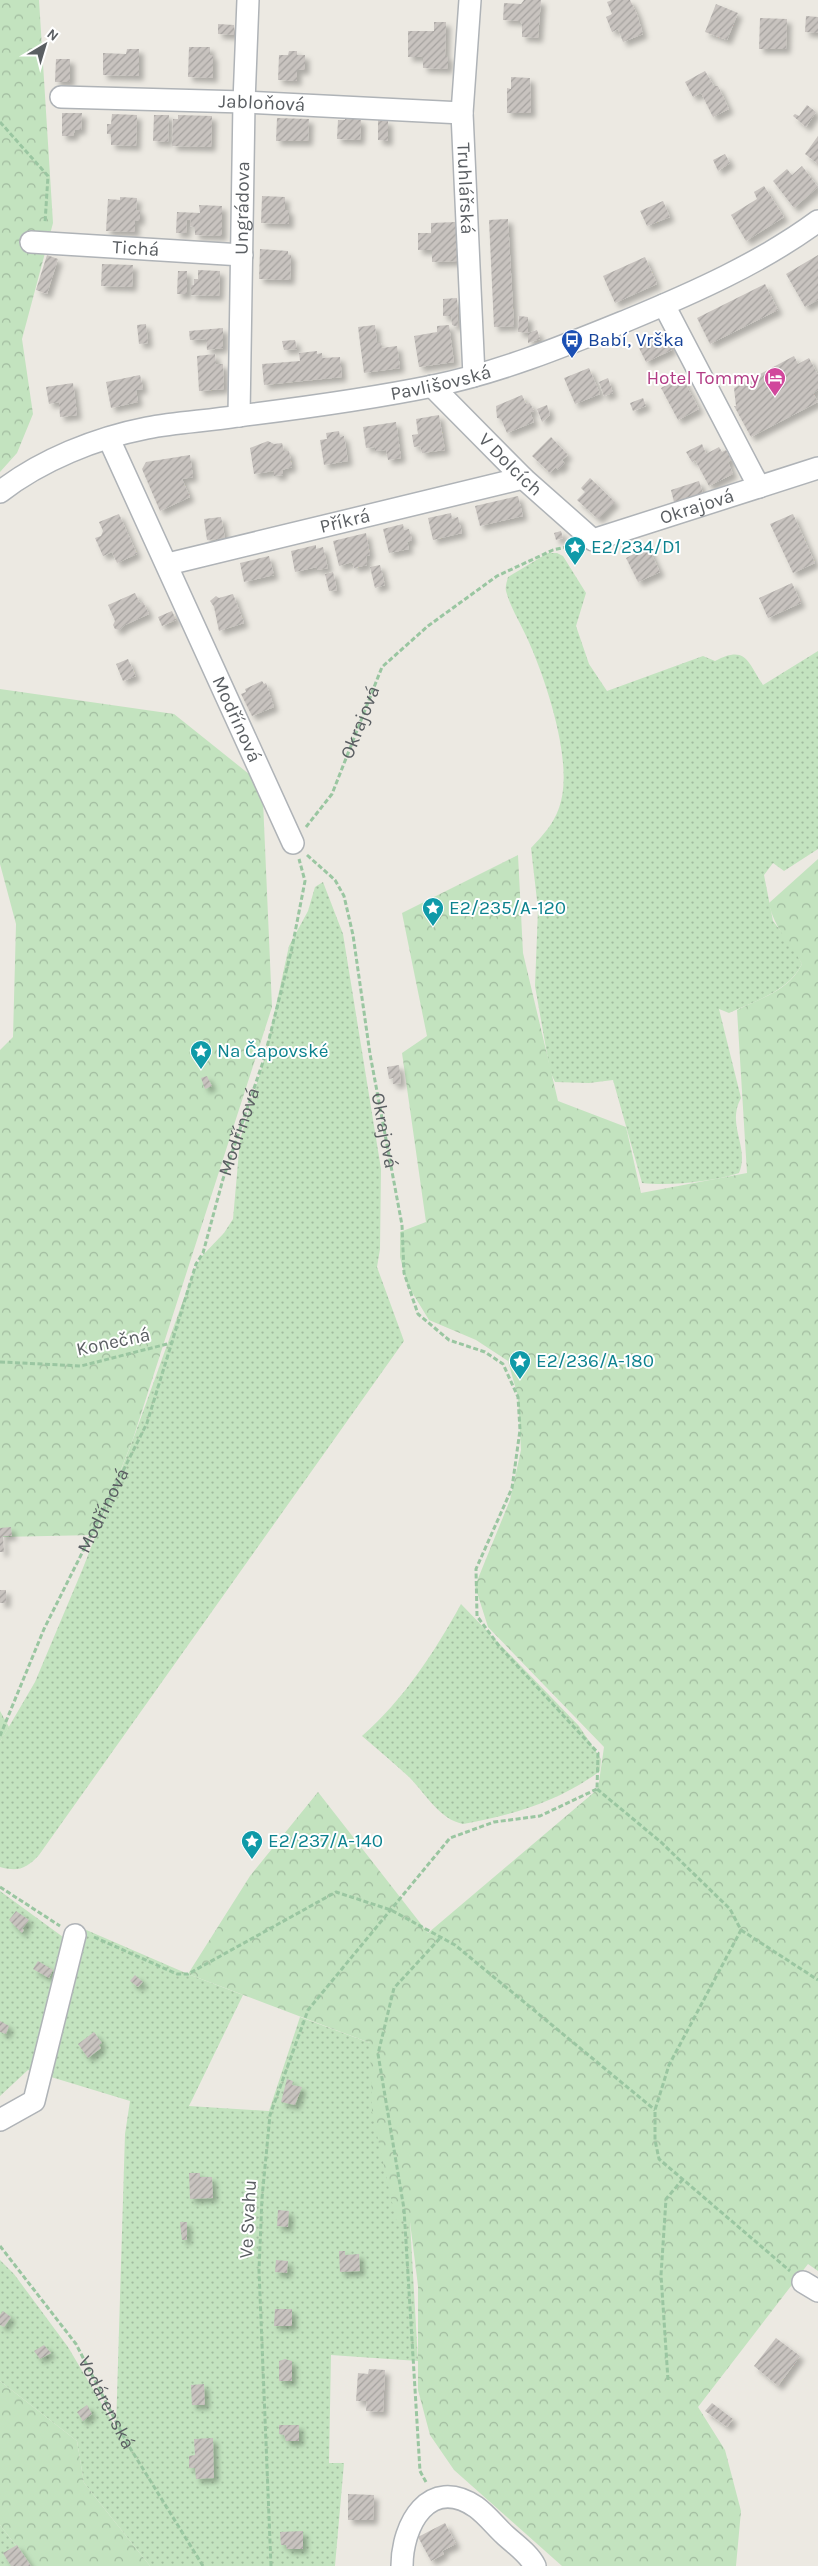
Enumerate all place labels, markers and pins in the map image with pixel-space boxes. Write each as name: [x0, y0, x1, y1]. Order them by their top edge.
bus stop icon: Babí, Vrška: [560, 328, 584, 359]
place label: Babí, Vrška: [588, 329, 684, 351]
hotel icon: Hotel Tommy: [763, 366, 787, 397]
place label: Hotel Tommy: [646, 367, 759, 389]
place icon: E2/234/D1: [563, 535, 587, 566]
place label: E2/234/D1: [591, 536, 681, 558]
place icon: E2/235/A-120: [421, 896, 445, 927]
place label: E2/235/A-120: [449, 897, 566, 919]
place icon: Na Čapovské: [189, 1039, 213, 1070]
place label: Na Čapovské: [217, 1040, 329, 1062]
place icon: E2/236/A-180: [508, 1349, 532, 1380]
place label: E2/236/A-180: [536, 1350, 654, 1372]
place icon: E2/237/A-140: [240, 1829, 264, 1860]
place label: E2/237/A-140: [268, 1830, 383, 1852]

